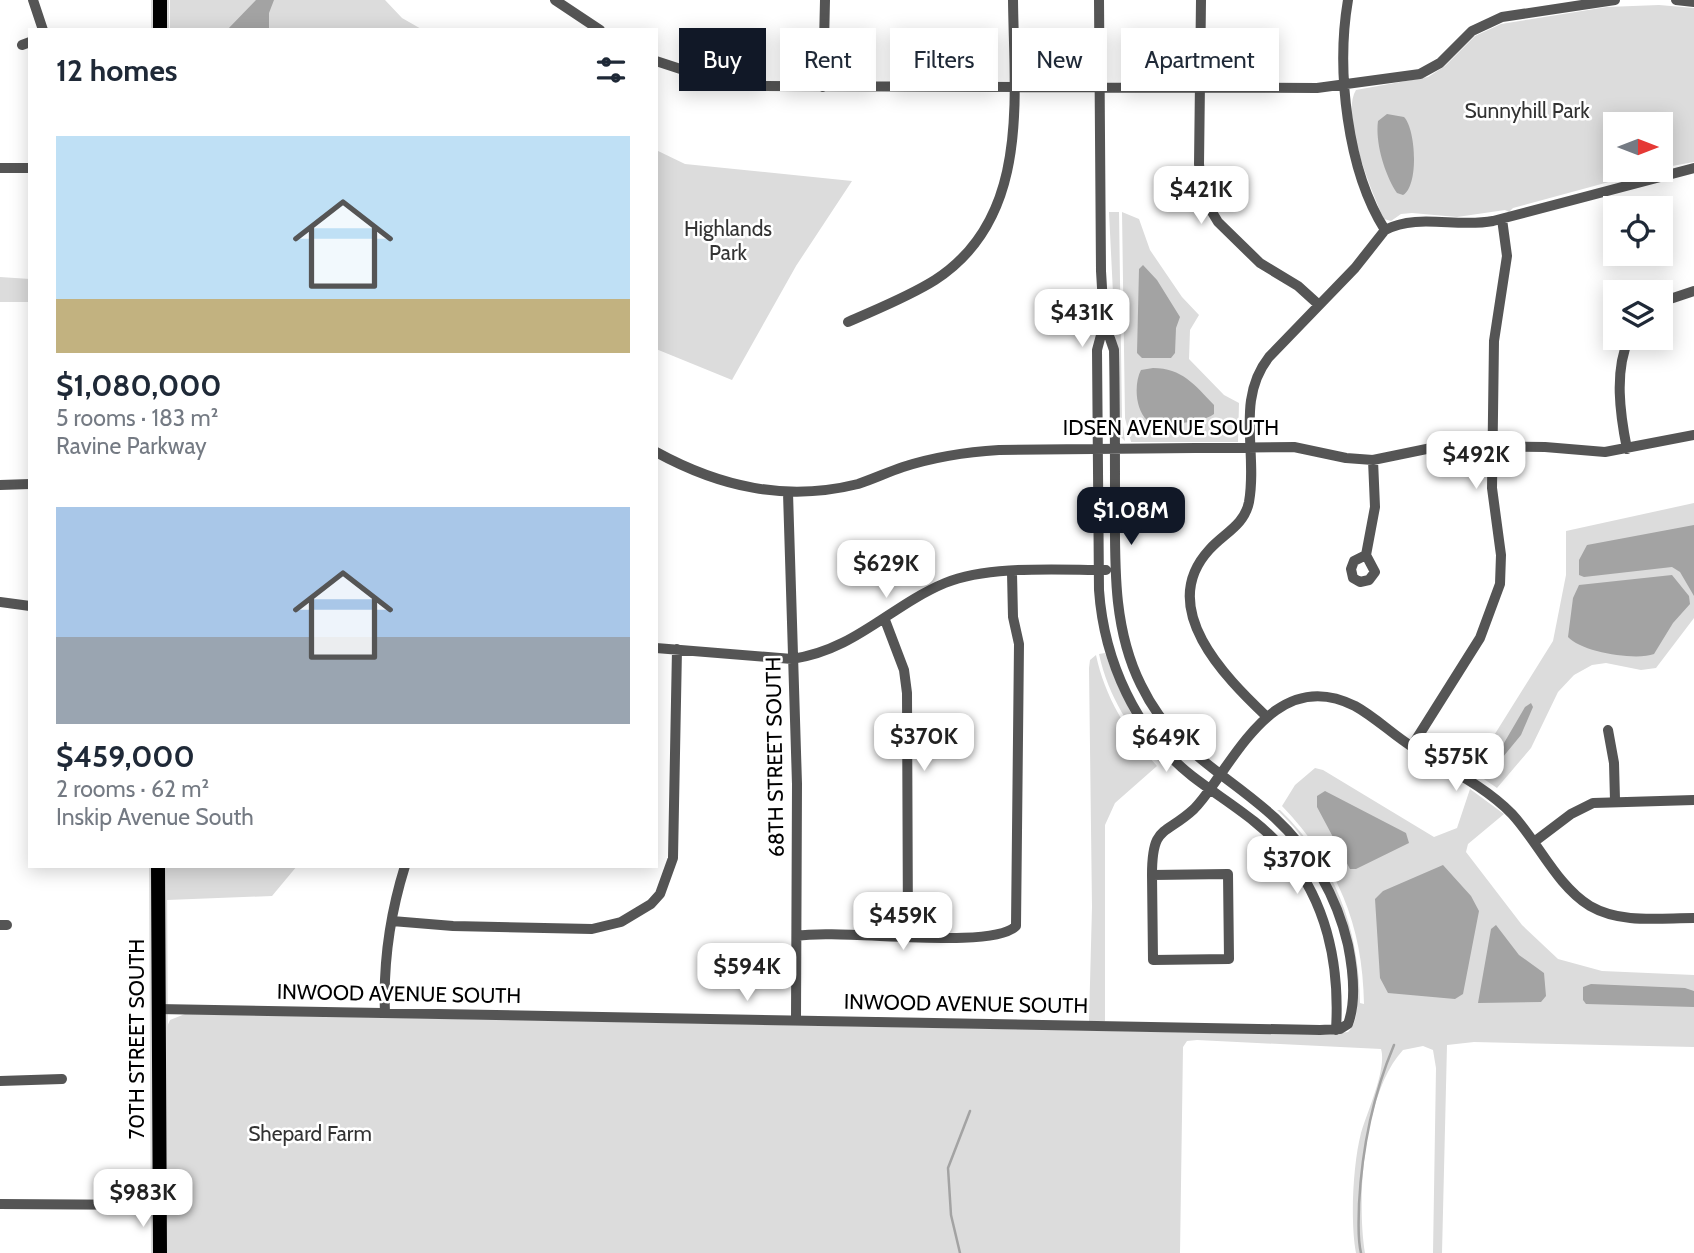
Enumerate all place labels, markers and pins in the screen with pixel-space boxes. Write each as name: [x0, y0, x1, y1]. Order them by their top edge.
pin: $421K: [1152, 166, 1250, 226]
pin: $431K: [1033, 290, 1131, 349]
pin: $492K: [1427, 432, 1525, 491]
pin: $1.08M: [1074, 488, 1188, 547]
pin: $629K: [837, 540, 935, 600]
pin: $370K: [875, 714, 973, 773]
pin: $649K: [1117, 714, 1215, 774]
pin: $575K: [1407, 734, 1505, 793]
pin: $370K: [1248, 836, 1346, 896]
pin: $459K: [854, 892, 952, 952]
pin: $594K: [698, 944, 796, 1003]
pin: $983K: [94, 1170, 192, 1229]

